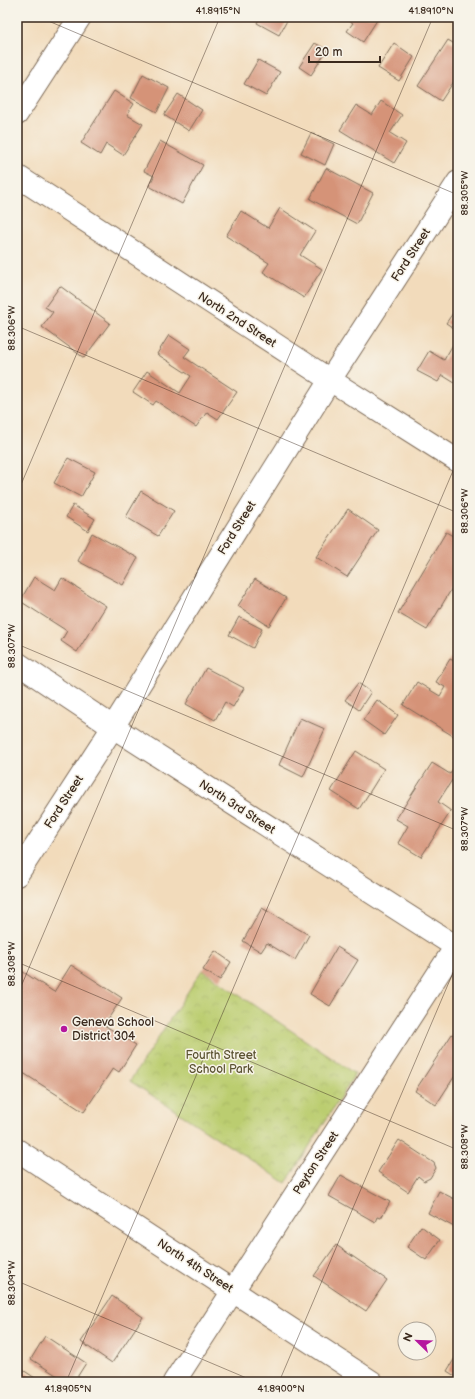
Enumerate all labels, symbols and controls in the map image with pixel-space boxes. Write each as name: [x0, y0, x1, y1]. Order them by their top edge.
text: 41.8915°N: [195, 5, 241, 17]
text: 41.8910°N: [408, 5, 454, 17]
scale bar: [309, 38, 380, 64]
text: 20 m: [315, 45, 342, 60]
text: 88.305°W: [459, 171, 471, 215]
street label: Ford Street: [388, 225, 434, 284]
street label: North 2nd Street: [195, 289, 279, 351]
text: 88.306°W: [6, 305, 18, 351]
text: 88.306°W: [459, 488, 471, 534]
street label: Ford Street: [215, 498, 260, 558]
text: 88.307°W: [6, 624, 18, 668]
street label: Ford Street: [41, 772, 87, 831]
street label: North 3rd Street: [196, 777, 278, 837]
text: 88.307°W: [459, 807, 471, 851]
text: 88.308°W: [6, 941, 18, 987]
place label: Geneva School District 304: [72, 1015, 154, 1044]
marker: Geneva School District 304: [59, 1024, 69, 1034]
park label: Fourth Street School Park: [186, 1048, 257, 1077]
text: 88.308°W: [459, 1124, 471, 1170]
street label: Peyton Street: [290, 1128, 342, 1197]
street label: North 4th Street: [154, 1236, 236, 1296]
text: 88.309°W: [6, 1260, 18, 1306]
north arrow: [397, 1321, 437, 1361]
text: N: [401, 1331, 416, 1344]
text: 41.8905°N: [44, 1383, 92, 1395]
text: 41.8900°N: [257, 1383, 305, 1395]

